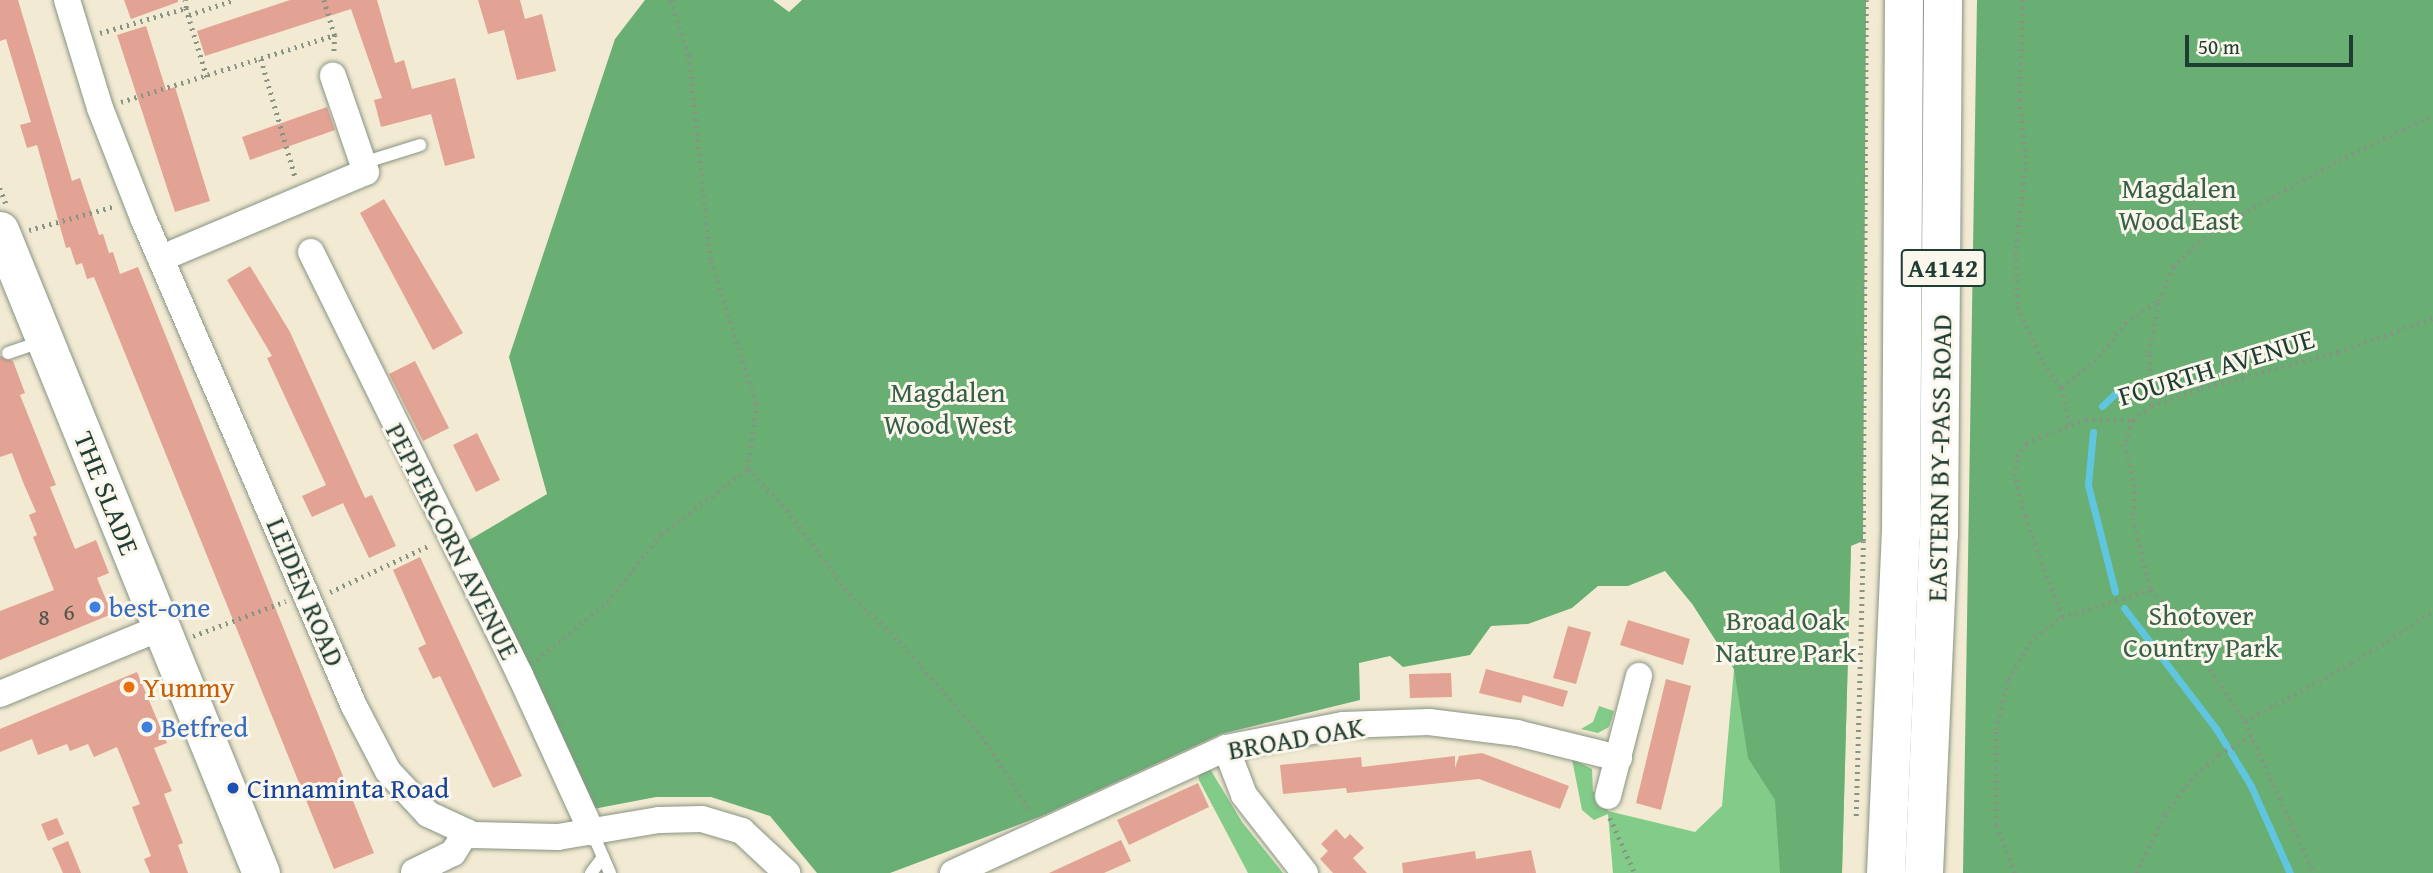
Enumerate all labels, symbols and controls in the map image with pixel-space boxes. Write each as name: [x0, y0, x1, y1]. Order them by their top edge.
scale bar: [2188, 21, 2356, 65]
text: 50 m: [2198, 31, 2240, 62]
park label: Magdalen Wood East: [2119, 171, 2239, 237]
road number: A4142: [1899, 246, 1987, 290]
street label: EASTERN BY-PASS ROAD: [1920, 314, 1958, 602]
street label: FOURTH AVENUE: [2114, 321, 2318, 413]
park label: Magdalen Wood West: [883, 375, 1013, 441]
street label: PEPPERCORN AVENUE: [379, 417, 527, 665]
street label: THE SLADE: [67, 426, 147, 560]
street label: LEIDEN ROAD: [260, 513, 352, 671]
place label: best-one: [109, 590, 210, 624]
house number: 6: [63, 598, 75, 626]
park label: Shotover Country Park: [2123, 598, 2279, 664]
marker: best-one: [87, 599, 103, 615]
house number: 8: [38, 603, 50, 631]
park label: Broad Oak Nature Park: [1715, 603, 1857, 669]
place label: Yummy: [143, 670, 235, 704]
marker: Yummy: [121, 679, 137, 695]
street label: BROAD OAK: [1225, 709, 1367, 767]
place label: Betfred: [161, 710, 248, 744]
marker: Betfred: [139, 719, 155, 735]
place label: Cinnaminta Road: [247, 771, 449, 805]
marker: Cinnaminta Road: [225, 780, 241, 796]

